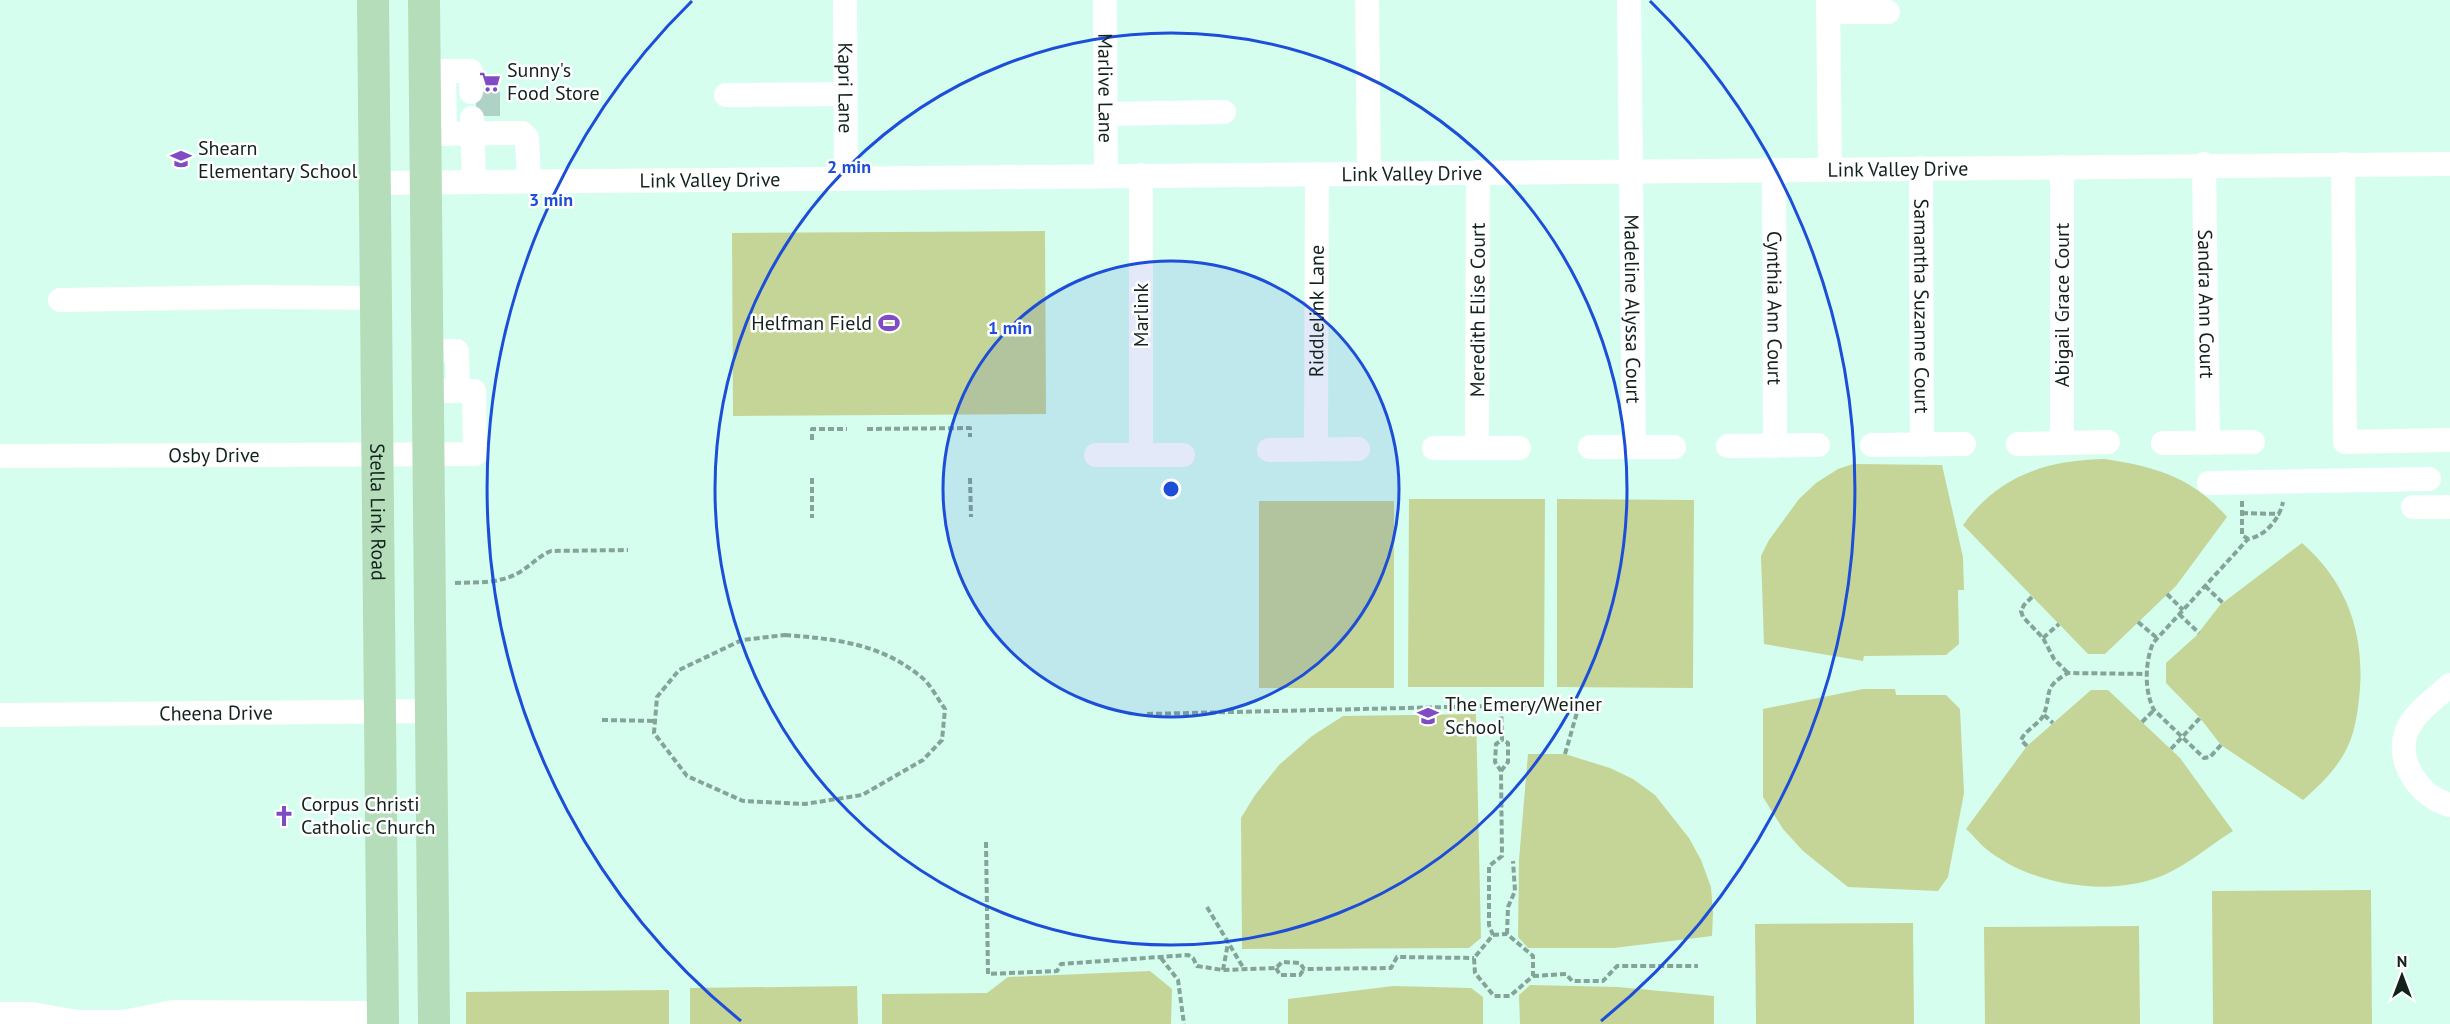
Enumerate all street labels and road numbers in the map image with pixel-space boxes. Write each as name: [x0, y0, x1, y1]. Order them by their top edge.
street label: Marlive Lane: [1092, 33, 1119, 143]
street label: Kapri Lane: [832, 42, 859, 134]
street label: Link Valley Drive: [1827, 155, 1969, 183]
street label: Link Valley Drive: [1341, 160, 1483, 187]
street label: Link Valley Drive: [639, 166, 781, 194]
street label: Samantha Suzanne Court: [1908, 199, 1935, 414]
street label: Madeline Alyssa Court: [1618, 214, 1647, 404]
street label: Meredith Elise Court: [1464, 222, 1491, 397]
street label: Abigail Grace Court: [2049, 223, 2075, 387]
street label: Sandra Ann Court: [2192, 229, 2220, 379]
street label: Cynthia Ann Court: [1761, 231, 1788, 385]
street label: Riddlelink Lane: [1303, 245, 1330, 377]
street label: Marlink: [1128, 282, 1154, 347]
street label: Osby Drive: [168, 442, 260, 468]
street label: Stella Link Road: [364, 443, 392, 581]
street label: Cheena Drive: [159, 699, 273, 727]

